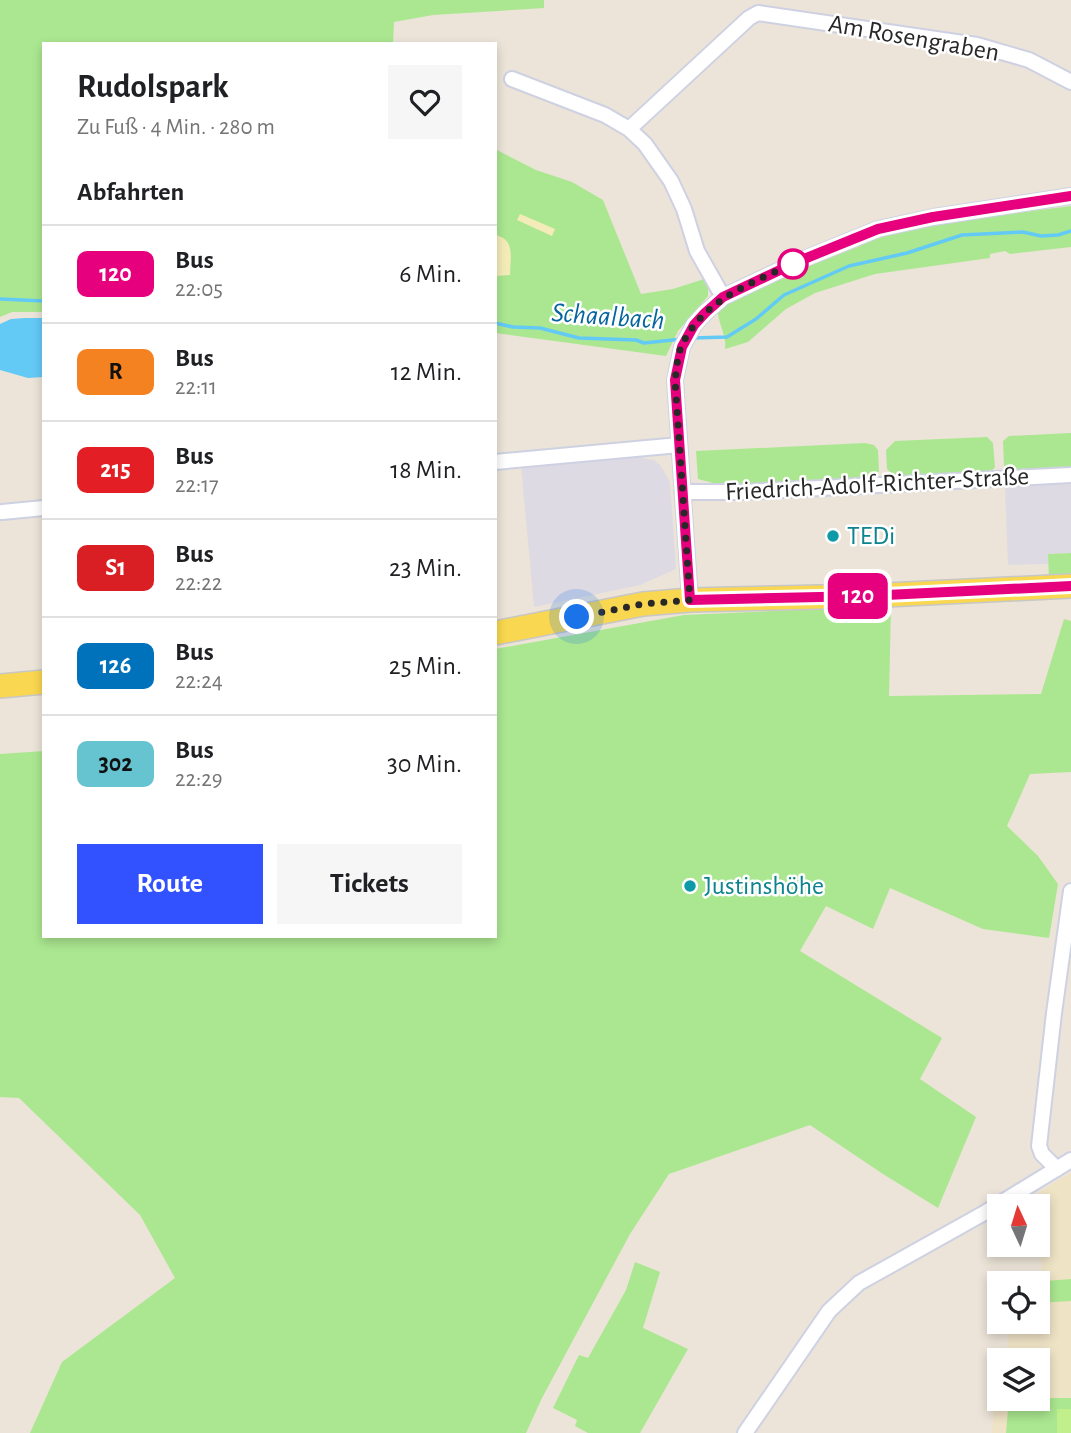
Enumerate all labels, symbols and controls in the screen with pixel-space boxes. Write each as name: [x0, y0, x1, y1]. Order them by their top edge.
street label: Am Rosengraben: [827, 10, 1001, 66]
button: heart: [388, 65, 462, 139]
text: Rudolspark: [77, 71, 228, 104]
text: Zu Fuß · 4 Min. · 280 m: [77, 116, 275, 139]
text: Abfahrten: [77, 179, 184, 205]
text: Bus: [175, 247, 214, 273]
unlabelled marker: [778, 249, 808, 279]
text: 6 Min.: [399, 261, 462, 287]
text: 120: [99, 262, 132, 286]
text: 22:05: [175, 278, 223, 301]
water label: Schaalbach: [551, 299, 665, 335]
text: Bus: [175, 345, 214, 371]
text: 12 Min.: [391, 359, 462, 385]
text: R: [108, 360, 123, 384]
text: 22:11: [175, 376, 217, 399]
text: Bus: [175, 443, 214, 469]
text: 18 Min.: [390, 457, 462, 483]
text: 215: [100, 458, 131, 482]
street label: Friedrich-Adolf-Richter-Straße: [724, 463, 1030, 505]
text: 22:17: [175, 474, 219, 497]
place label: TEDi: [847, 523, 895, 549]
marker: TEDi: [825, 528, 841, 544]
text: Bus: [175, 541, 214, 567]
text: 23 Min.: [389, 555, 462, 581]
text: S1: [105, 556, 126, 580]
text: 22:22: [175, 572, 222, 595]
line badge: 120: [818, 573, 898, 619]
text: 120: [842, 584, 874, 608]
your location: [559, 599, 594, 634]
text: Bus: [175, 639, 214, 665]
text: 25 Min.: [389, 653, 462, 679]
text: 126: [100, 654, 131, 678]
text: 22:24: [175, 670, 223, 693]
text: Bus: [175, 737, 214, 763]
text: 30 Min.: [387, 751, 462, 777]
text: 302: [98, 752, 133, 776]
text: 22:29: [175, 768, 222, 791]
button: Route: [77, 844, 263, 924]
button: Tickets: [277, 844, 462, 924]
place label: Justinshöhe: [704, 873, 824, 899]
marker: Justinshöhe: [682, 878, 698, 894]
north arrow: [987, 1194, 1050, 1256]
map controls: [987, 1194, 1050, 1411]
button: locate: [987, 1271, 1050, 1334]
button: layers: [987, 1348, 1050, 1411]

